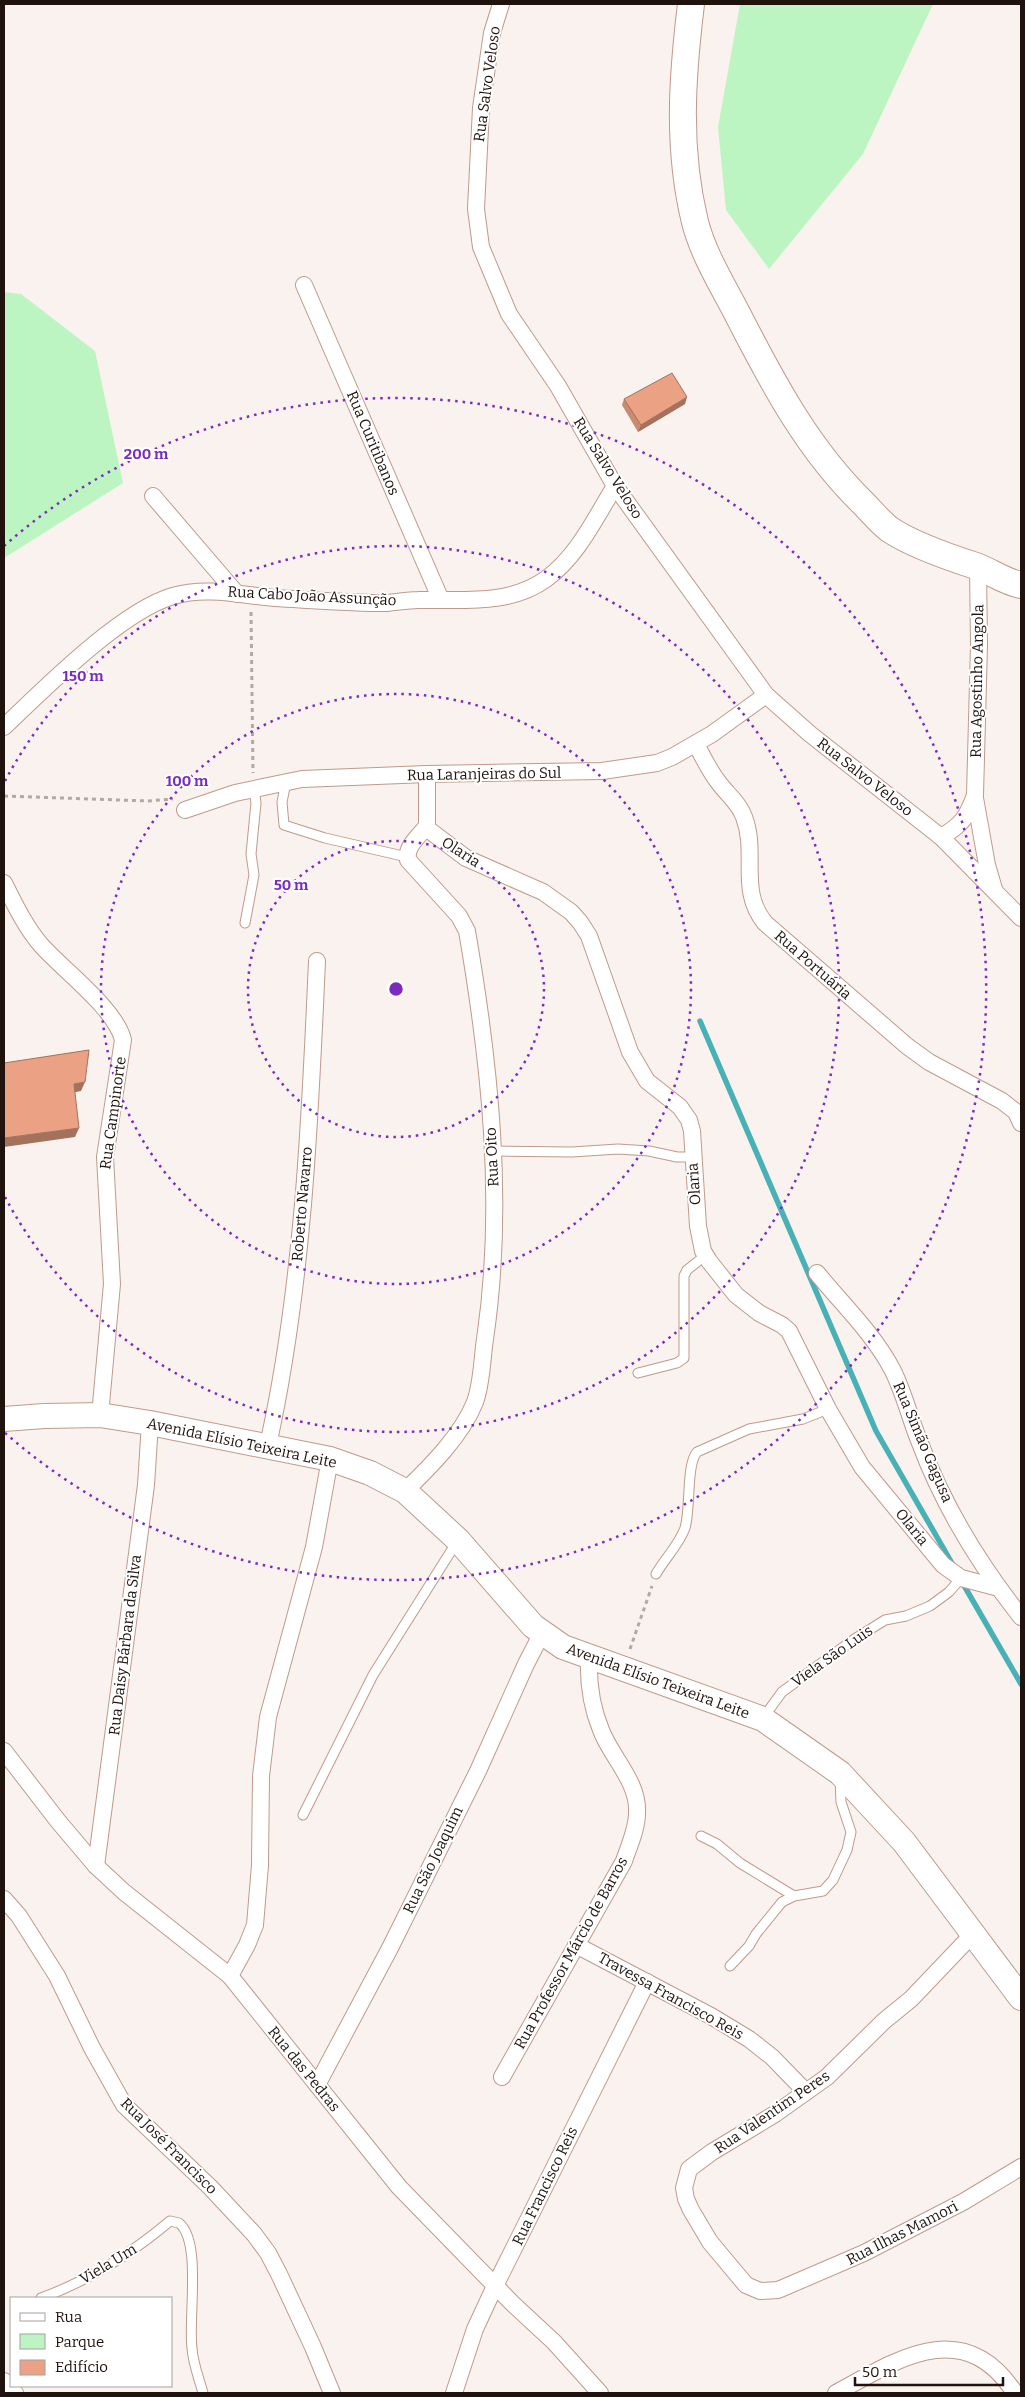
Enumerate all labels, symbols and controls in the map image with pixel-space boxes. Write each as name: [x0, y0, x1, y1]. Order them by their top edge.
street label: Rua Salvo Veloso: [470, 25, 504, 143]
street label: Rua Curitibanos: [343, 388, 403, 498]
street label: Rua Salvo Veloso: [569, 414, 647, 522]
text: 200 m: [124, 445, 169, 463]
street label: Rua Cabo João Assunção: [227, 583, 397, 609]
street label: Rua Agostinho Angola: [967, 604, 987, 758]
text: 150 m: [62, 667, 104, 685]
street label: Rua Salvo Veloso: [814, 734, 916, 820]
street label: Rua Laranjeiras do Sul: [407, 764, 561, 784]
text: 100 m: [166, 772, 209, 790]
street label: Olaria: [438, 833, 484, 871]
text: 50 m: [274, 876, 309, 894]
street label: Rua Portuária: [771, 927, 855, 1003]
centre of rings: [387, 980, 405, 998]
street label: Rua Campinorte: [96, 1055, 130, 1171]
street label: Rua Oito: [481, 1127, 503, 1187]
street label: Roberto Navarro: [288, 1146, 316, 1262]
street label: Olaria: [684, 1162, 704, 1206]
street label: Rua Simão Gagusa: [889, 1379, 957, 1505]
street label: Avenida Elísio Teixeira Leite: [146, 1414, 338, 1472]
street label: Olaria: [892, 1505, 932, 1549]
street label: Rua Daisy Bárbara da Silva: [105, 1554, 145, 1736]
street label: Viela São Luis: [788, 1621, 876, 1691]
street label: Avenida Elísio Teixeira Leite: [564, 1639, 752, 1723]
street label: Rua São Joaquim: [399, 1803, 467, 1917]
street label: Rua Professor Márcio de Barros: [511, 1854, 631, 2052]
street label: Travessa Francisco Reis: [595, 1949, 747, 2043]
street label: Rua das Pedras: [264, 2023, 344, 2115]
street label: Rua Valentim Peres: [711, 2067, 833, 2157]
street label: Rua José Francisco: [117, 2094, 221, 2198]
street label: Rua Francisco Reis: [508, 2124, 582, 2248]
street label: Rua Ilhas Mamori: [843, 2197, 961, 2269]
street label: Viela Um: [76, 2240, 140, 2288]
legend: [10, 2297, 172, 2387]
text: Rua: [55, 2308, 82, 2326]
text: Parque: [55, 2333, 104, 2351]
scale bar: [855, 2354, 1002, 2386]
text: Edifício: [55, 2358, 108, 2376]
text: 50 m: [862, 2363, 898, 2381]

